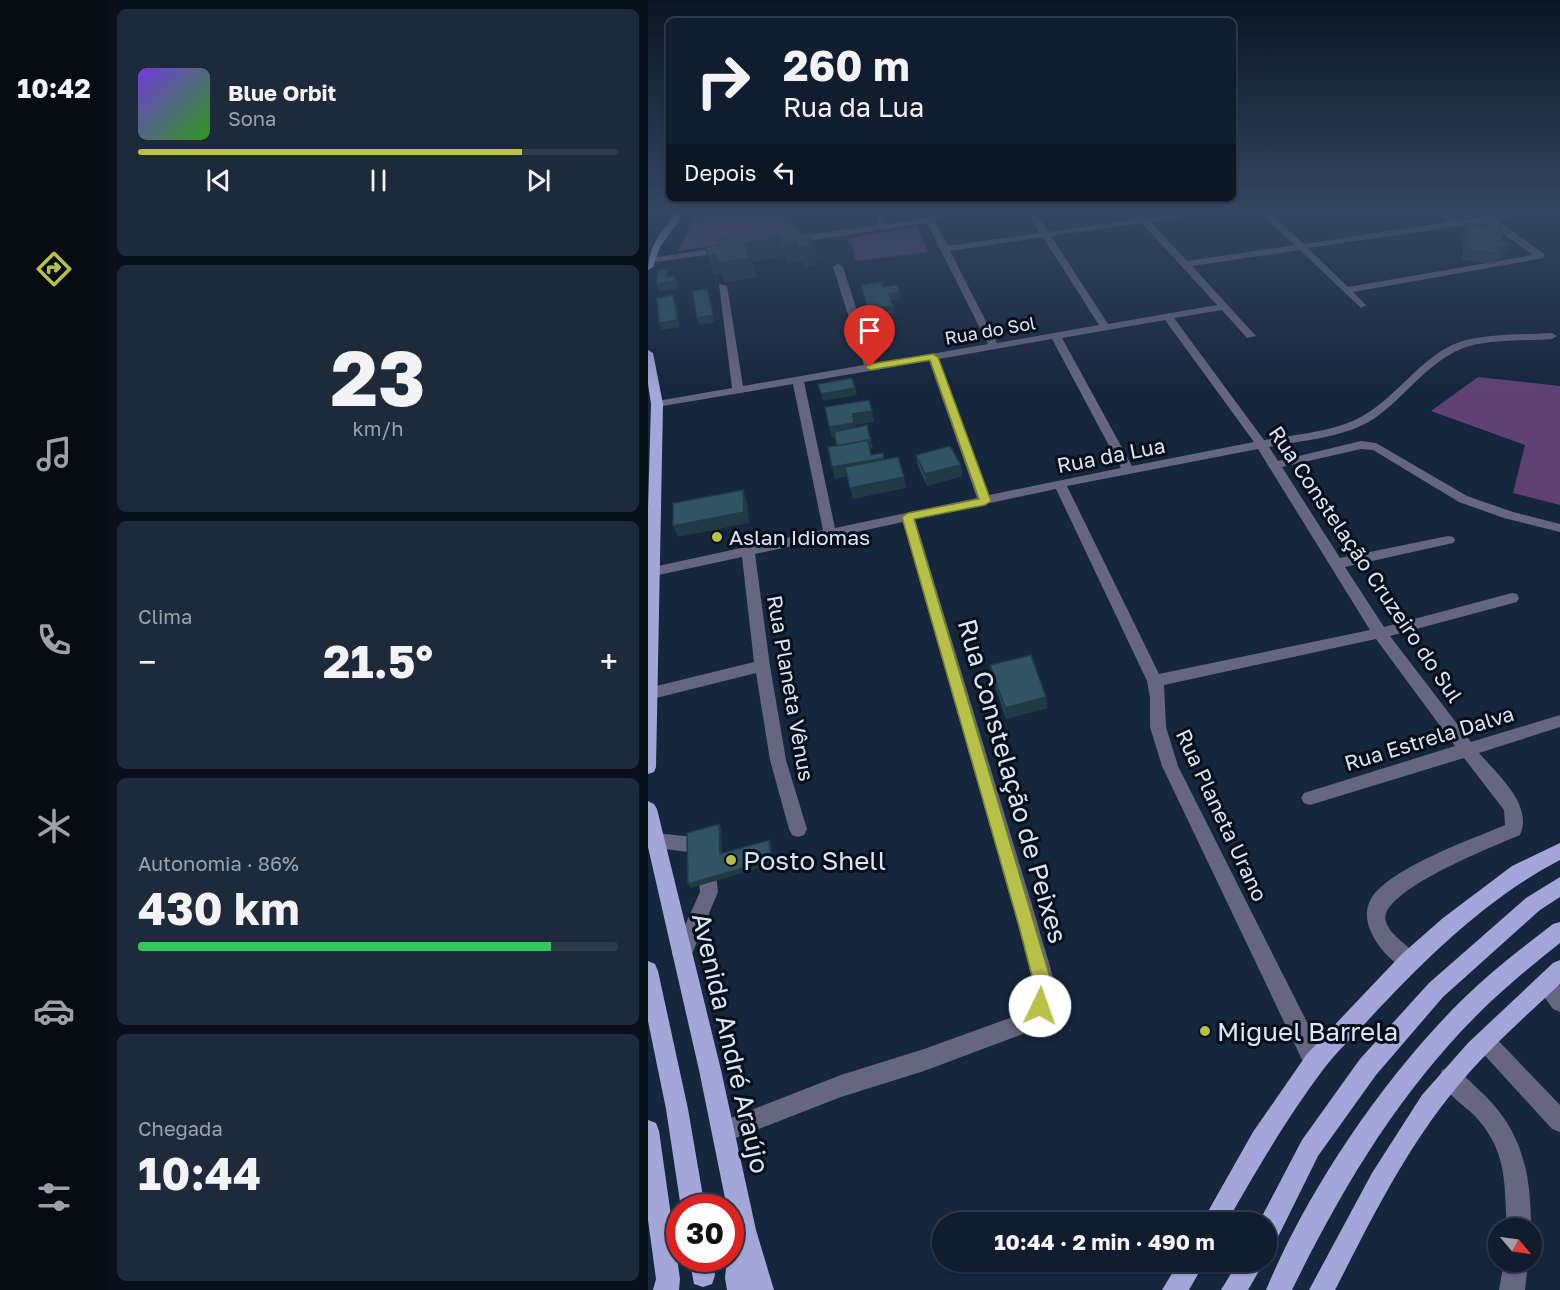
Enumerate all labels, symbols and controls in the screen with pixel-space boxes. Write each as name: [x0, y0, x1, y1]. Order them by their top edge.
text: 260 m: [783, 40, 910, 90]
icon: right: [684, 42, 762, 120]
text: 10:42: [17, 72, 91, 104]
text: Blue Orbit: [228, 79, 336, 106]
text: Rua da Lua: [783, 91, 924, 123]
text: Sona: [228, 106, 276, 130]
icon: left: [768, 156, 801, 189]
text: Depois: [684, 159, 756, 186]
icon: previous: [202, 164, 235, 197]
icon: pause: [362, 164, 395, 197]
icon: next: [522, 164, 555, 197]
icon: directions: [33, 248, 75, 290]
pin: [844, 305, 895, 367]
street label: Rua do Sol: [943, 311, 1037, 349]
icon: arrive: [853, 314, 886, 347]
text: 23: [330, 330, 426, 423]
text: km/h: [353, 416, 403, 440]
street label: Rua Constelação Cruzeiro do Sul: [1263, 421, 1469, 707]
street label: Rua da Lua: [1055, 432, 1167, 478]
icon: music: [33, 433, 75, 475]
place label: Aslan Idiomas: [729, 524, 870, 550]
marker: Aslan Idiomas: [710, 530, 724, 544]
street label: Rua Planeta Vênus: [762, 593, 820, 783]
text: Clima: [138, 604, 192, 628]
street label: Rua Constelação de Peixes: [952, 615, 1074, 947]
icon: phone: [33, 619, 75, 661]
text: 21.5°: [323, 634, 433, 688]
text: −: [138, 642, 156, 681]
text: +: [600, 642, 618, 681]
street label: Rua Estrela Dalva: [1341, 700, 1517, 776]
street label: Rua Planeta Urano: [1171, 725, 1273, 905]
icon: climate: [33, 805, 75, 847]
place label: Posto Shell: [743, 845, 886, 876]
text: Autonomia · 86%: [138, 851, 299, 875]
marker: Posto Shell: [724, 853, 738, 867]
text: 430 km: [138, 881, 300, 935]
street label: Avenida André Araújo: [686, 910, 776, 1176]
position arrow: [1008, 974, 1072, 1038]
icon: car: [33, 990, 75, 1032]
place label: Miguel Barrela: [1217, 1016, 1398, 1047]
marker: Miguel Barrela: [1198, 1024, 1212, 1038]
text: Chegada: [138, 1116, 223, 1140]
text: 10:44: [138, 1146, 261, 1200]
icon: filters: [33, 1176, 75, 1218]
speed limit sign: 30: [666, 1194, 744, 1272]
north arrow: [1488, 1218, 1542, 1272]
map controls: [1488, 1218, 1542, 1272]
text: 10:44 · 2 min · 490 m: [994, 1228, 1215, 1255]

